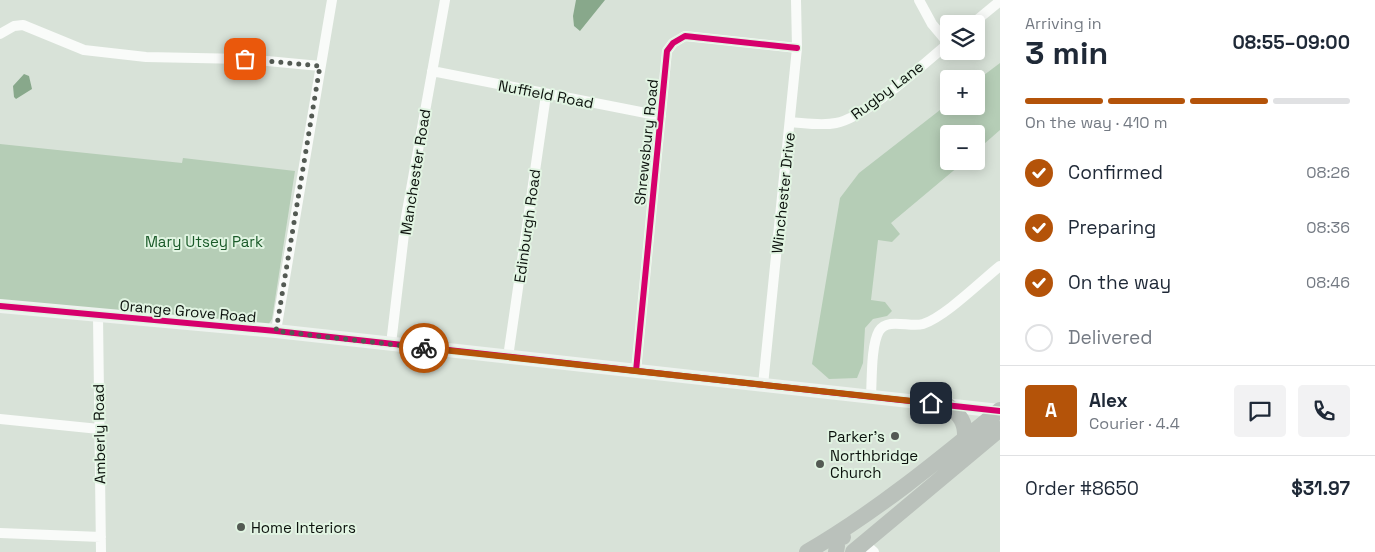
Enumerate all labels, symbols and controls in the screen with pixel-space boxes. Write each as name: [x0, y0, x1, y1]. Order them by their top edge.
text: Arriving in: [1025, 13, 1102, 34]
map controls: [940, 15, 985, 170]
button: layers: [940, 15, 985, 60]
text: 08:55–09:00: [1232, 30, 1350, 55]
text: 3 min: [1025, 33, 1108, 73]
pin: [224, 38, 266, 80]
icon: bag: [231, 45, 259, 73]
street label: Rugby Lane: [847, 57, 927, 123]
button: +: [940, 70, 985, 115]
street label: Nuffield Road: [497, 75, 595, 113]
street label: Shrewsbury Road: [630, 78, 662, 206]
street label: Manchester Road: [396, 108, 434, 236]
text: On the way · 410 m: [1025, 112, 1168, 133]
button: −: [940, 125, 985, 170]
street label: Winchester Drive: [767, 131, 799, 255]
icon: check: [1025, 159, 1053, 187]
text: Confirmed: [1068, 160, 1163, 185]
text: 08:26: [1306, 162, 1350, 183]
street label: Edinburgh Road: [510, 168, 544, 284]
icon: check: [1025, 214, 1053, 242]
text: Preparing: [1068, 215, 1156, 240]
text: 08:36: [1306, 217, 1350, 238]
park label: Mary Utsey Park: [145, 232, 263, 251]
icon: check: [1025, 269, 1053, 297]
text: On the way: [1068, 270, 1171, 295]
text: 08:46: [1306, 272, 1350, 293]
street label: Orange Grove Road: [119, 296, 257, 326]
courier: [399, 323, 449, 373]
text: Delivered: [1068, 325, 1153, 350]
icon: bike: [410, 334, 438, 362]
pin: [910, 382, 952, 424]
street label: Amberly Road: [89, 384, 109, 484]
button: chat: [1234, 385, 1286, 437]
button: phone: [1298, 385, 1350, 437]
text: Alex: [1089, 388, 1128, 413]
icon: home: [917, 389, 945, 417]
text: A: [1045, 398, 1057, 423]
text: Courier · 4.4: [1089, 413, 1180, 434]
place label: Parker's: [828, 427, 885, 446]
marker: Parker's: [889, 430, 901, 442]
place label: Northbridge Church: [830, 446, 918, 482]
marker: Northbridge Church: [814, 458, 826, 470]
text: Order #8650: [1025, 476, 1139, 501]
text: $31.97: [1291, 476, 1350, 501]
place label: Home Interiors: [251, 518, 356, 537]
marker: Home Interiors: [235, 521, 247, 533]

